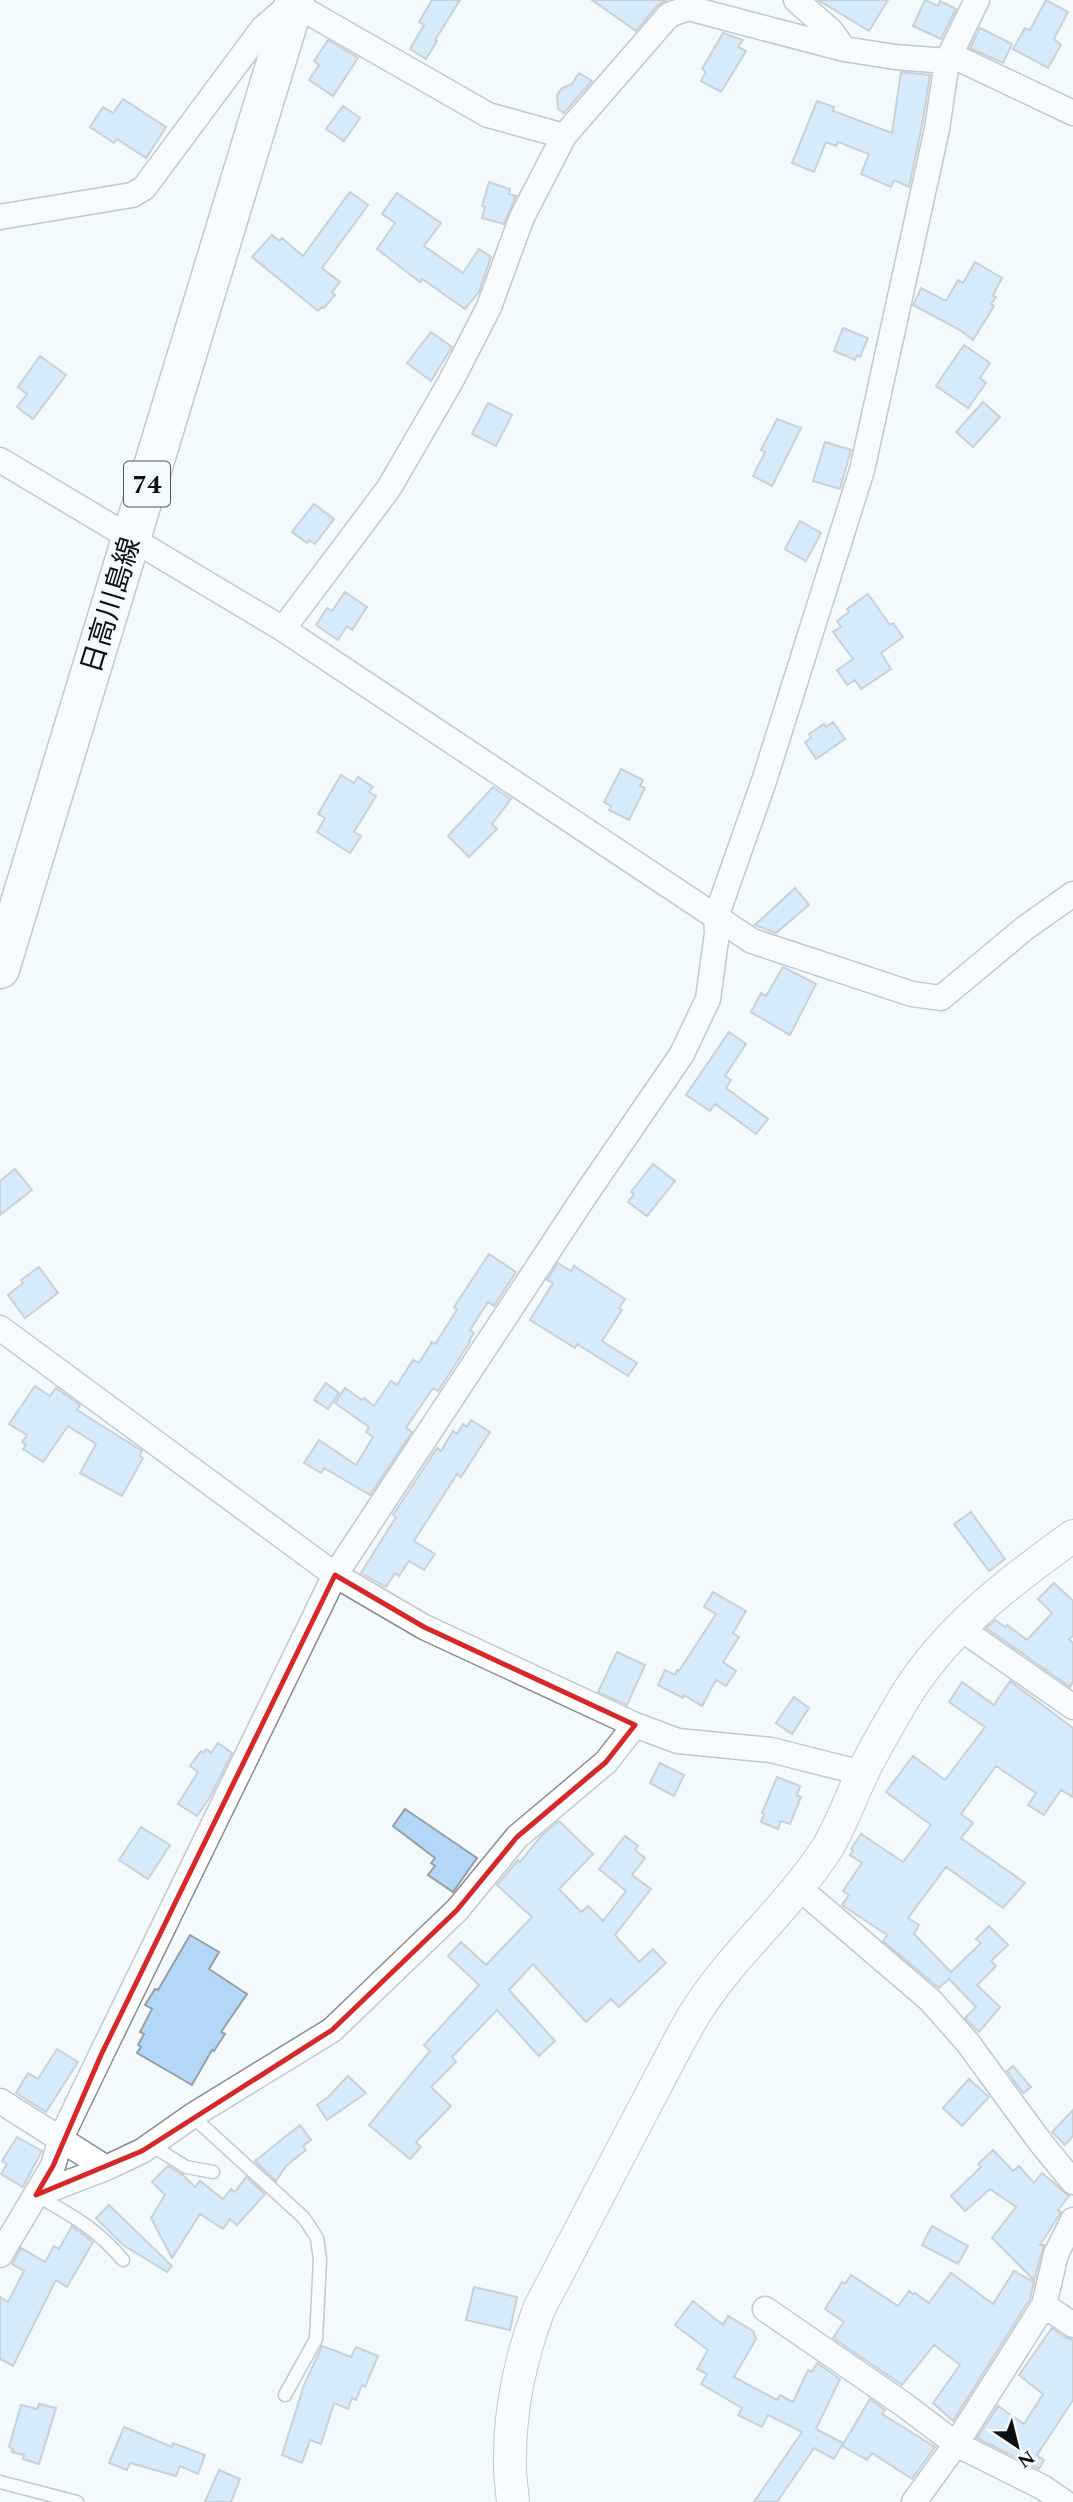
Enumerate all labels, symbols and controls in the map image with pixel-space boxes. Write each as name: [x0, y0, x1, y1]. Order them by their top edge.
road number: 74: [124, 462, 170, 506]
street label: 日高川島線: [70, 532, 152, 679]
north arrow: [982, 2411, 1052, 2481]
text: N: [1011, 2442, 1041, 2475]

